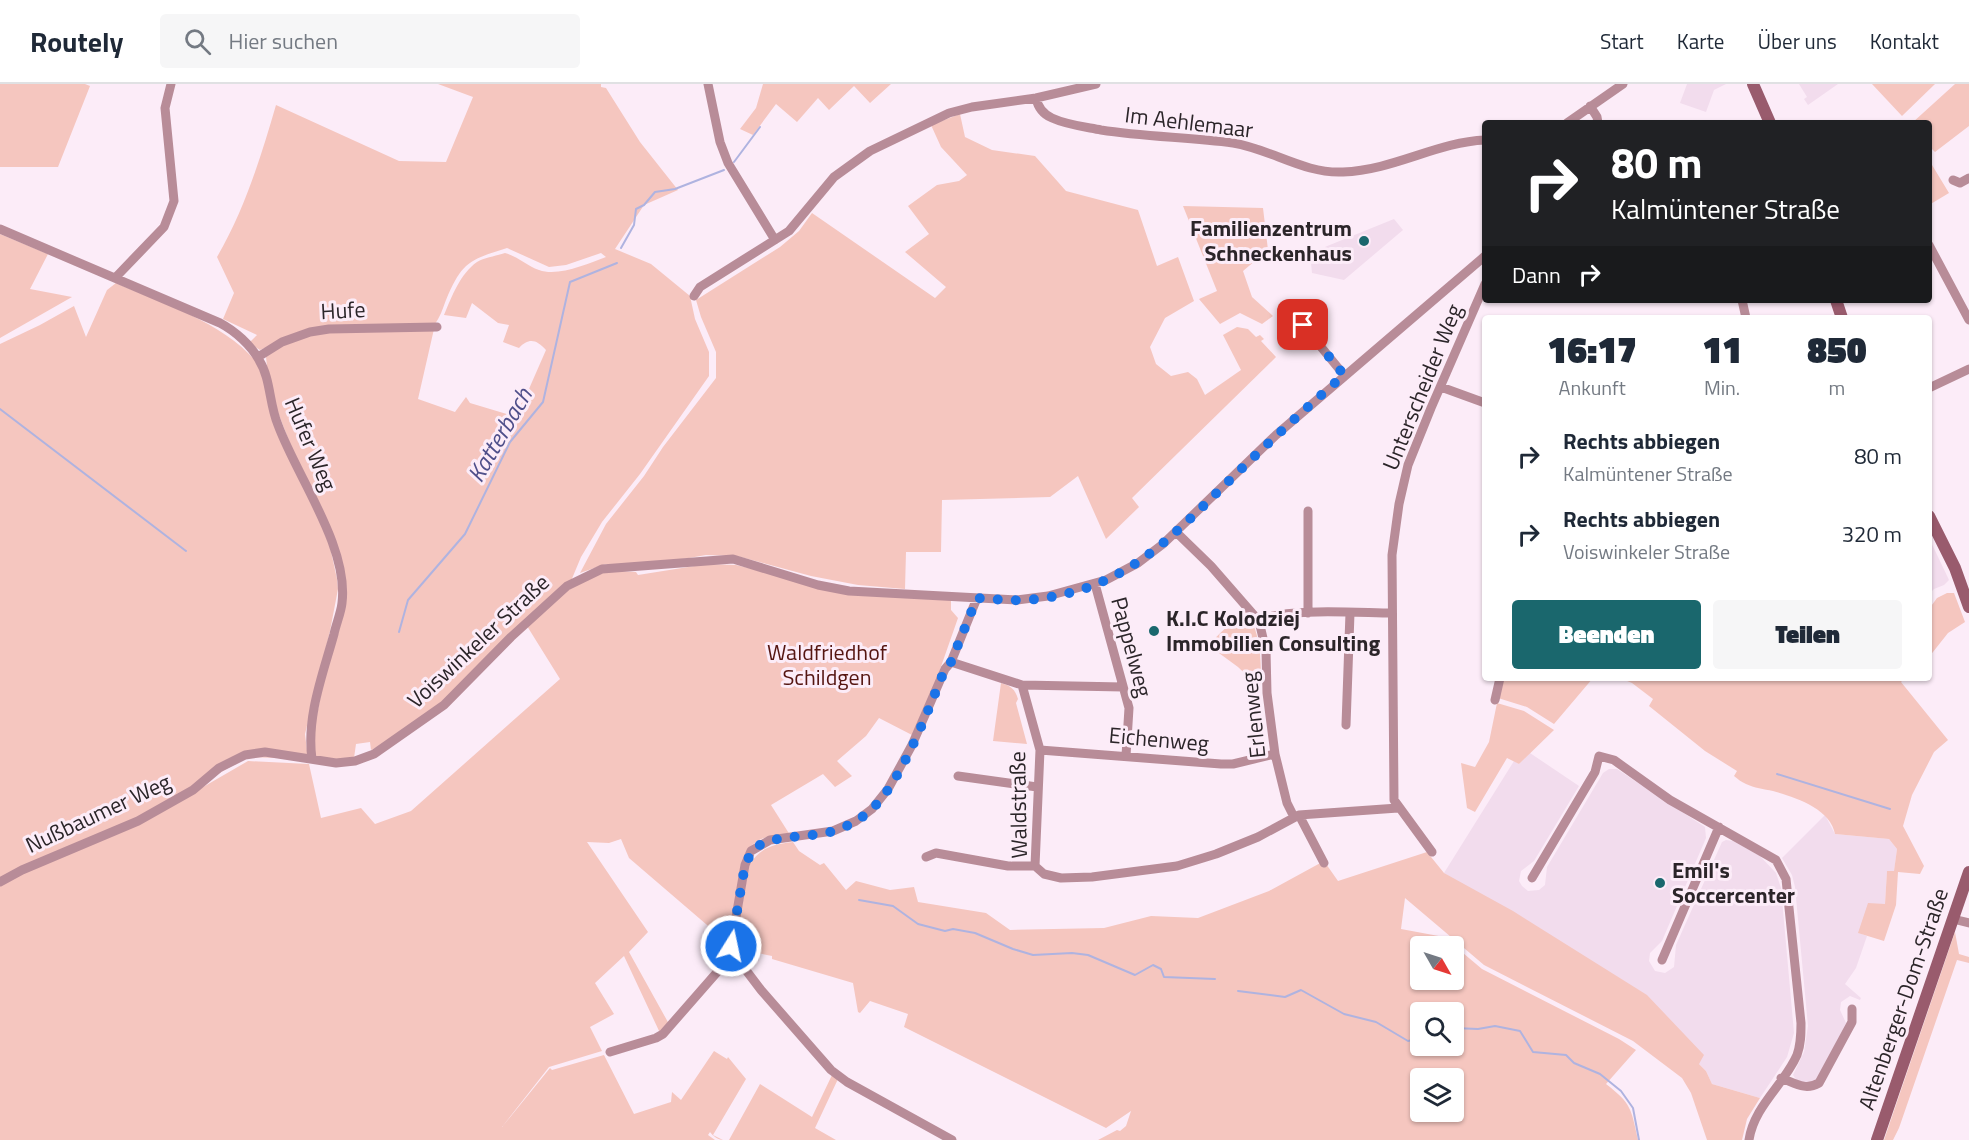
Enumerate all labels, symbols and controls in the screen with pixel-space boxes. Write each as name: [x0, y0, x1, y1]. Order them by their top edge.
search box: [160, 14, 580, 68]
text: Routely: [30, 20, 124, 63]
text: Hier suchen: [229, 24, 338, 58]
icon: search: [181, 25, 214, 58]
text: Start: [1600, 25, 1644, 57]
text: Karte: [1677, 25, 1724, 57]
text: Über uns: [1757, 25, 1837, 57]
text: Kontakt: [1870, 25, 1939, 57]
street label: Im Aehlemaar: [1123, 97, 1255, 147]
text: 80 m: [1611, 130, 1703, 194]
icon: right: [1512, 144, 1590, 222]
text: Kalmüntener Straße: [1611, 188, 1840, 229]
place label: Familienzentrum Schneckenhaus: [1190, 211, 1352, 270]
marker: Familienzentrum Schneckenhaus: [1357, 234, 1371, 248]
text: Dann: [1512, 258, 1561, 292]
icon: right: [1573, 258, 1606, 291]
street label: Hufe: [320, 292, 366, 328]
pin: [1277, 299, 1328, 350]
street label: Unterscheider Weg: [1373, 299, 1471, 475]
icon: arrive: [1286, 308, 1319, 341]
text: 16:17: [1547, 322, 1637, 377]
text: 11: [1702, 322, 1742, 377]
text: 850: [1807, 322, 1867, 377]
text: Ankunft: [1559, 372, 1626, 403]
text: Min.: [1704, 372, 1740, 403]
text: m: [1829, 372, 1845, 403]
water label: Katterbach: [458, 380, 541, 488]
street label: Hufer Weg: [276, 392, 346, 496]
text: Rechts abbiegen: [1563, 424, 1720, 458]
text: 80 m: [1854, 439, 1902, 473]
icon: right: [1512, 440, 1545, 473]
text: Kalmüntener Straße: [1563, 458, 1733, 489]
text: Rechts abbiegen: [1563, 502, 1720, 536]
text: 320 m: [1842, 517, 1902, 551]
icon: right: [1512, 518, 1545, 551]
text: Voiswinkeler Straße: [1563, 536, 1730, 567]
street label: Voiswinkeler Straße: [399, 566, 557, 716]
street label: Pappelweg: [1102, 593, 1162, 701]
button: Beenden: [1512, 600, 1701, 669]
button: Teilen: [1713, 600, 1902, 669]
place label: K.I.C Kolodziej Immobilien Consulting: [1166, 601, 1380, 660]
marker: K.I.C Kolodziej Immobilien Consulting: [1147, 624, 1161, 638]
park label: Waldfriedhof Schildgen: [767, 635, 888, 694]
street label: Erlenweg: [1232, 670, 1274, 760]
street label: Eichenweg: [1108, 718, 1210, 760]
street label: Waldstraße: [1000, 751, 1036, 859]
street label: Nußbaumer Weg: [20, 764, 176, 862]
place label: Emil's Soccercenter: [1672, 853, 1795, 912]
marker: Emil's Soccercenter: [1653, 876, 1667, 890]
street label: Altenberger-Dom-Straße: [1849, 883, 1957, 1115]
position arrow: [699, 914, 763, 978]
north arrow: [1410, 936, 1464, 990]
map controls: [1410, 936, 1464, 1122]
button: search: [1410, 1002, 1464, 1056]
button: layers: [1410, 1068, 1464, 1122]

